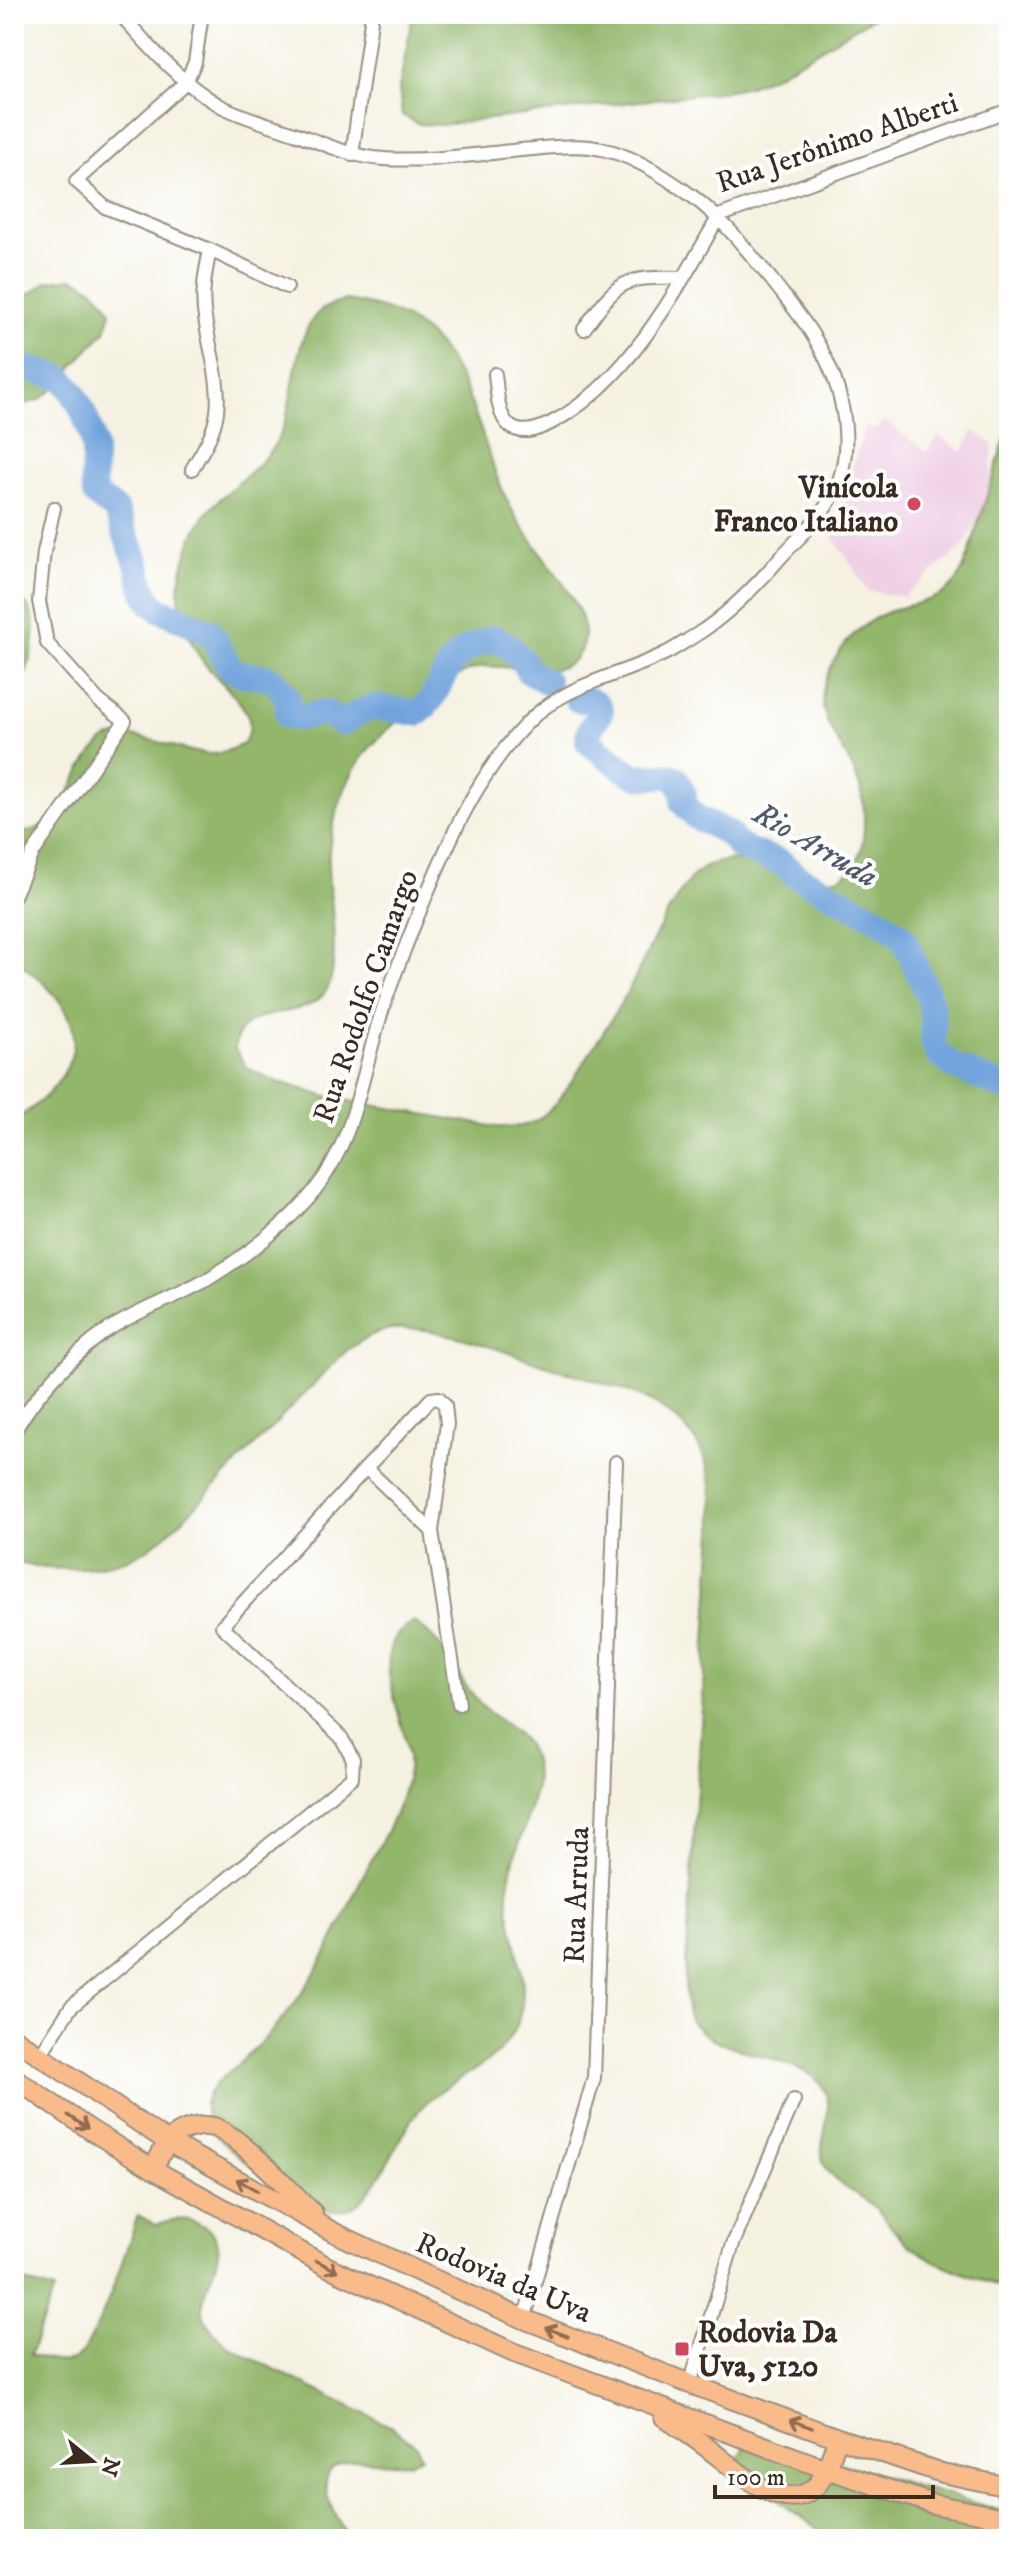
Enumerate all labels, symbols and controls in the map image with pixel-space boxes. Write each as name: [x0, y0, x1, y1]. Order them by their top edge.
street label: Rua Jerônimo Alberti: [712, 85, 963, 202]
place label: Vinícola Franco Italiano: [714, 470, 899, 541]
marker: Vinícola Franco Italiano: [905, 495, 923, 513]
water label: Rio Arruda: [745, 794, 885, 897]
street label: Rua Rodolfo Camargo: [306, 865, 427, 1128]
street label: Rua Arruda: [557, 1826, 598, 1964]
one-way arrow: [67, 2114, 89, 2130]
one-way arrow: [236, 2176, 259, 2192]
street label: Rodovia da Uva: [410, 2225, 597, 2332]
one-way arrow: [315, 2259, 339, 2275]
place label: Rodovia Da Uva, 5120: [698, 2315, 838, 2386]
one-way arrow: [545, 2324, 570, 2338]
marker: Rodovia Da Uva, 5120: [673, 2340, 691, 2358]
one-way arrow: [788, 2416, 813, 2431]
north arrow: [52, 2421, 132, 2501]
scale bar: [715, 2449, 933, 2499]
text: N: [94, 2454, 125, 2479]
text: 100 m: [727, 2463, 785, 2493]

